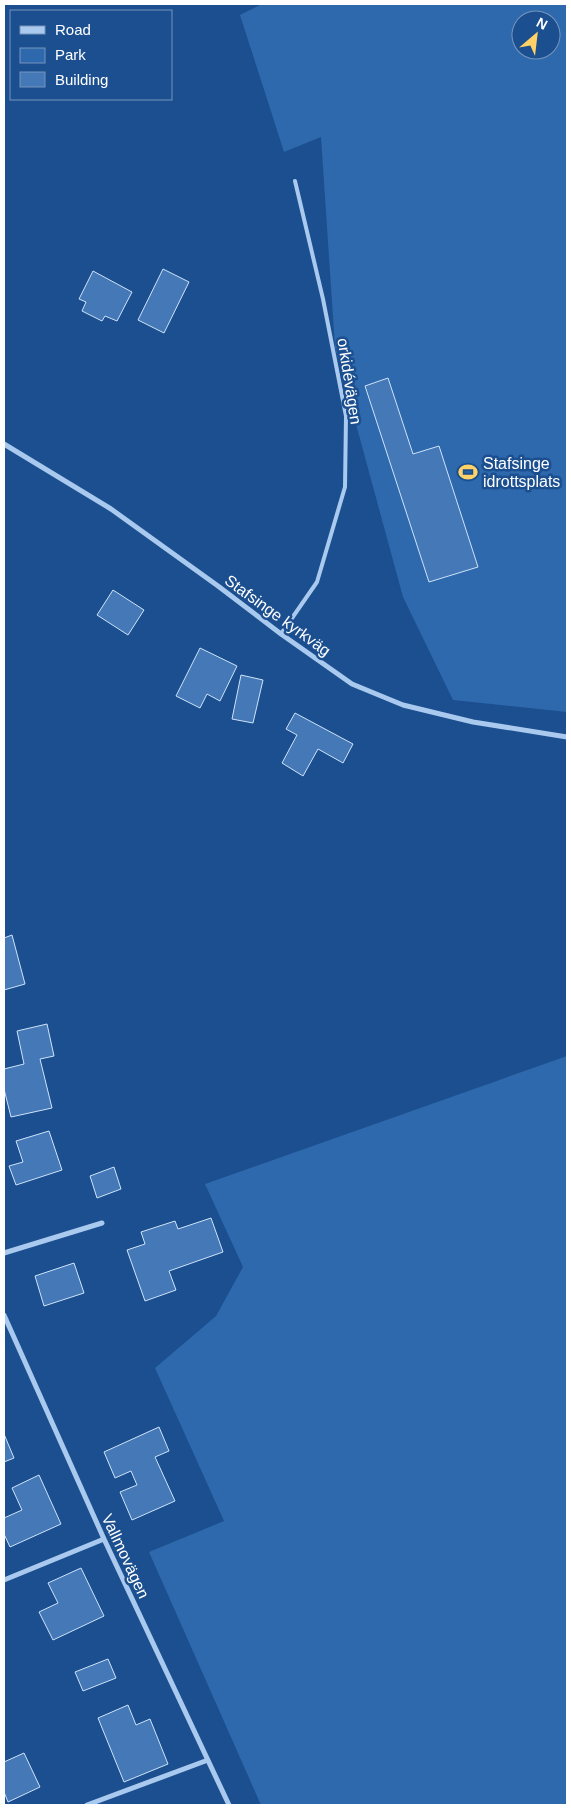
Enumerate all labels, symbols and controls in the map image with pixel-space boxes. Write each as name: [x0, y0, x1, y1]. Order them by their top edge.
legend: [10, 10, 172, 100]
north arrow: [511, 10, 561, 60]
text: N: [534, 14, 550, 33]
text: Road: [55, 21, 91, 38]
text: Park: [55, 46, 86, 63]
text: Building: [55, 71, 108, 88]
street label: orkidévägen: [334, 337, 365, 425]
place label: Stafsinge idrottsplats: [483, 455, 560, 490]
sports icon: Stafsinge idrottsplats: [457, 461, 479, 483]
street label: Stafsinge kyrkväg: [222, 571, 334, 659]
street label: Vallmovägen: [99, 1511, 153, 1601]

